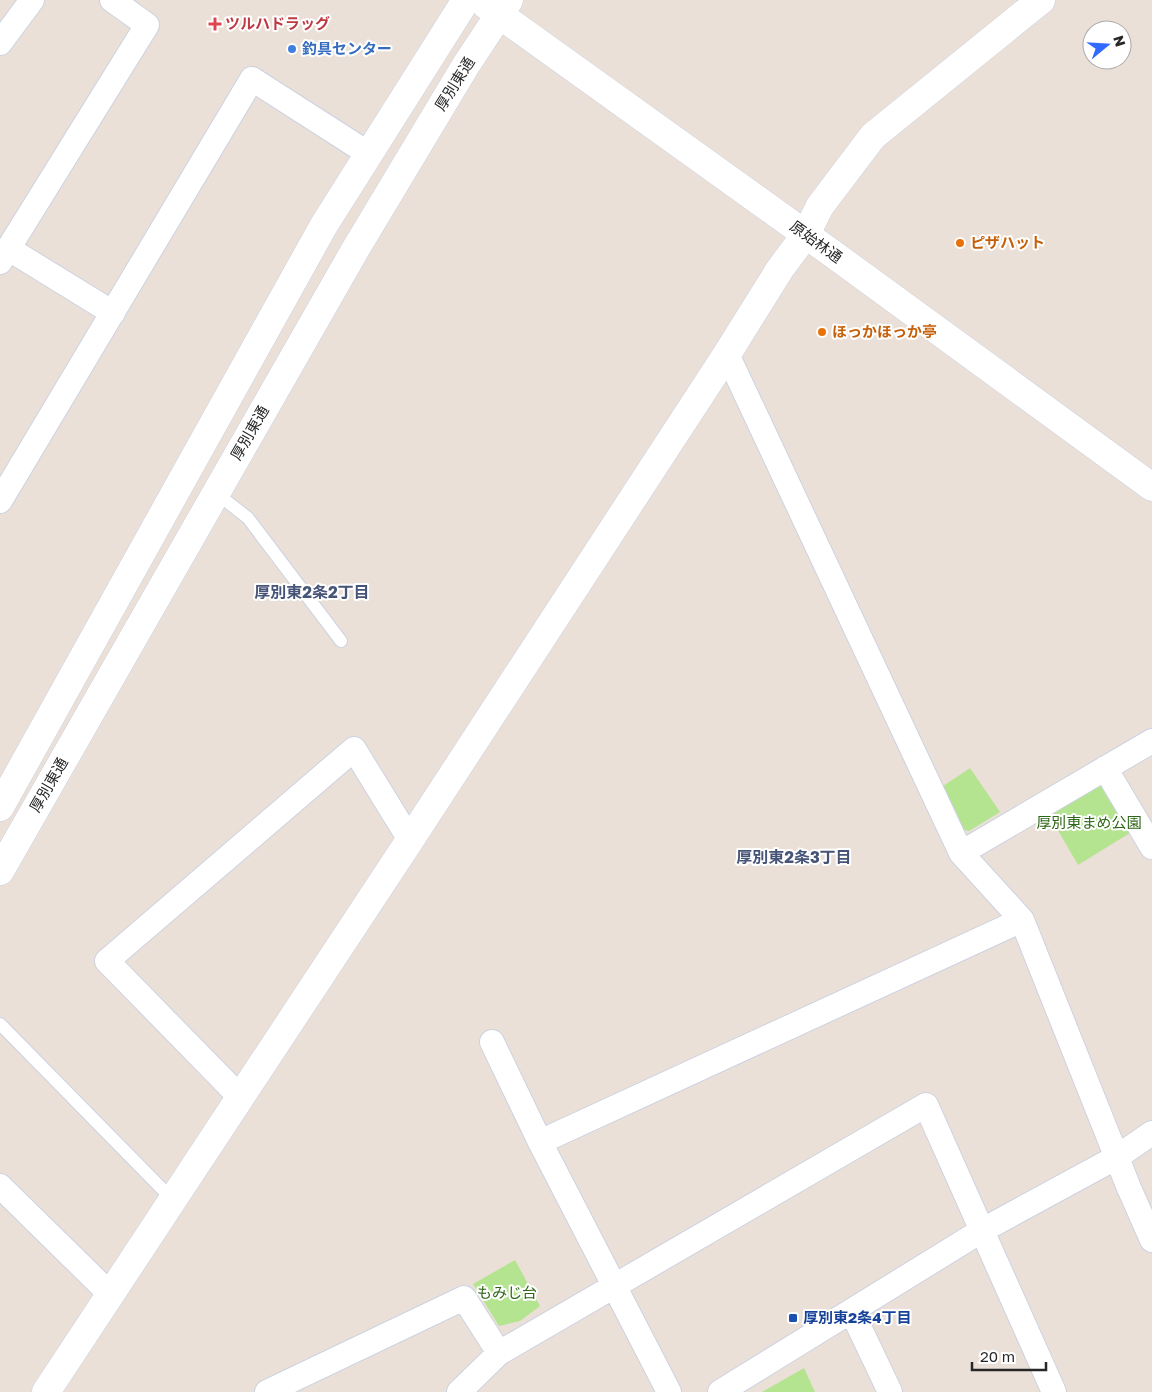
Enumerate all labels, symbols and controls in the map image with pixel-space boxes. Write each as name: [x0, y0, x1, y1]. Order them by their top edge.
place label: ツルハドラッグ: [225, 14, 330, 32]
marker: ツルハドラッグ: [209, 18, 221, 30]
north arrow: [1082, 20, 1132, 70]
text: N: [1110, 33, 1130, 49]
place label: 釣具センター: [302, 39, 392, 57]
marker: 釣具センター: [286, 43, 298, 55]
street label: 厚別東通: [431, 53, 478, 114]
street label: 原始林通: [787, 216, 846, 266]
place label: ピザハット: [970, 233, 1045, 251]
marker: ピザハット: [954, 237, 966, 249]
place label: ほっかほっか亭: [832, 322, 937, 340]
marker: ほっかほっか亭: [816, 326, 828, 338]
street label: 厚別東通: [226, 402, 272, 463]
district label: 厚別東2条2丁目: [254, 582, 370, 602]
street label: 厚別東通: [25, 754, 71, 815]
park label: 厚別東まめ公園: [1036, 813, 1142, 831]
district label: 厚別東2条3丁目: [736, 847, 852, 867]
park label: もみじ台: [477, 1283, 537, 1301]
place label: 厚別東2条4丁目: [803, 1308, 912, 1326]
marker: 厚別東2条4丁目: [787, 1312, 799, 1324]
scale bar: [972, 1340, 1046, 1372]
text: 20 m: [980, 1347, 1015, 1365]

